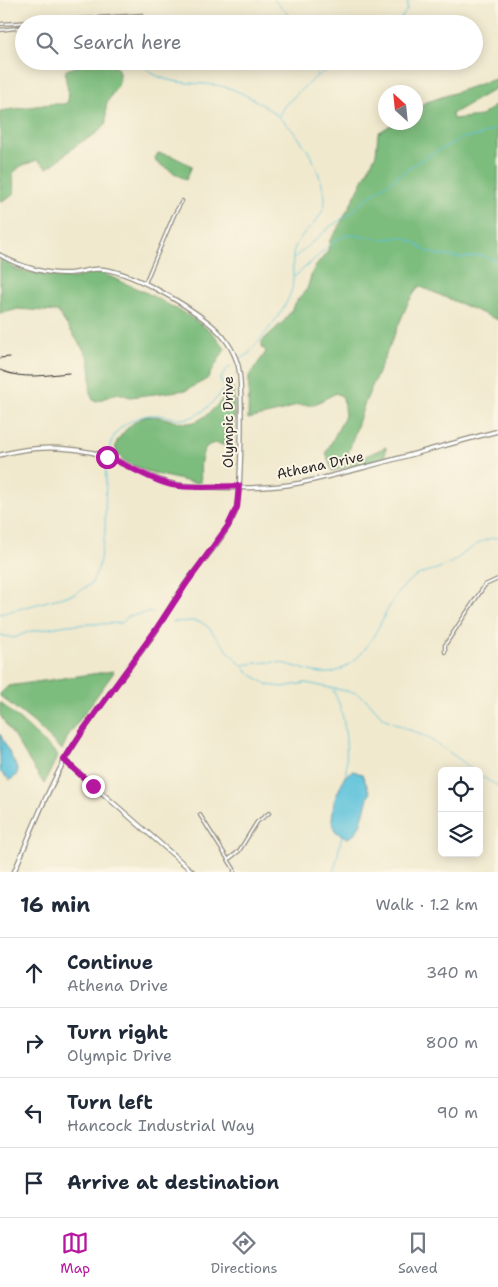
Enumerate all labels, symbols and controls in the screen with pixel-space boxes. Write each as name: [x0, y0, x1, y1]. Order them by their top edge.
search box: [15, 15, 483, 70]
icon: search: [33, 29, 61, 57]
text: Search here: [73, 30, 182, 55]
north arrow: [378, 85, 423, 130]
street label: Olympic Drive: [219, 376, 237, 468]
route start: [96, 446, 119, 469]
street label: Athena Drive: [275, 447, 365, 483]
map controls: [438, 767, 483, 857]
button: locate: [438, 767, 483, 812]
route end: [82, 775, 105, 798]
button: layers: [438, 812, 483, 857]
text: 16 min: [20, 891, 90, 919]
text: Walk · 1.2 km: [376, 894, 478, 915]
text: Continue: [67, 950, 153, 975]
icon: ahead: [20, 959, 48, 987]
text: 340 m: [426, 962, 478, 983]
text: Athena Drive: [67, 975, 168, 996]
text: Turn right: [67, 1020, 168, 1045]
icon: right: [20, 1029, 48, 1057]
text: 800 m: [426, 1032, 478, 1053]
text: Olympic Drive: [67, 1045, 172, 1066]
text: Turn left: [67, 1090, 153, 1115]
icon: left: [20, 1099, 48, 1127]
text: 90 m: [437, 1102, 478, 1123]
text: Hancock Industrial Way: [67, 1115, 255, 1136]
icon: arrive: [20, 1169, 48, 1197]
text: Arrive at destination: [67, 1170, 279, 1195]
tab: Map: [60, 1229, 90, 1277]
tab: Directions: [211, 1229, 278, 1277]
tab: Saved: [398, 1229, 438, 1277]

